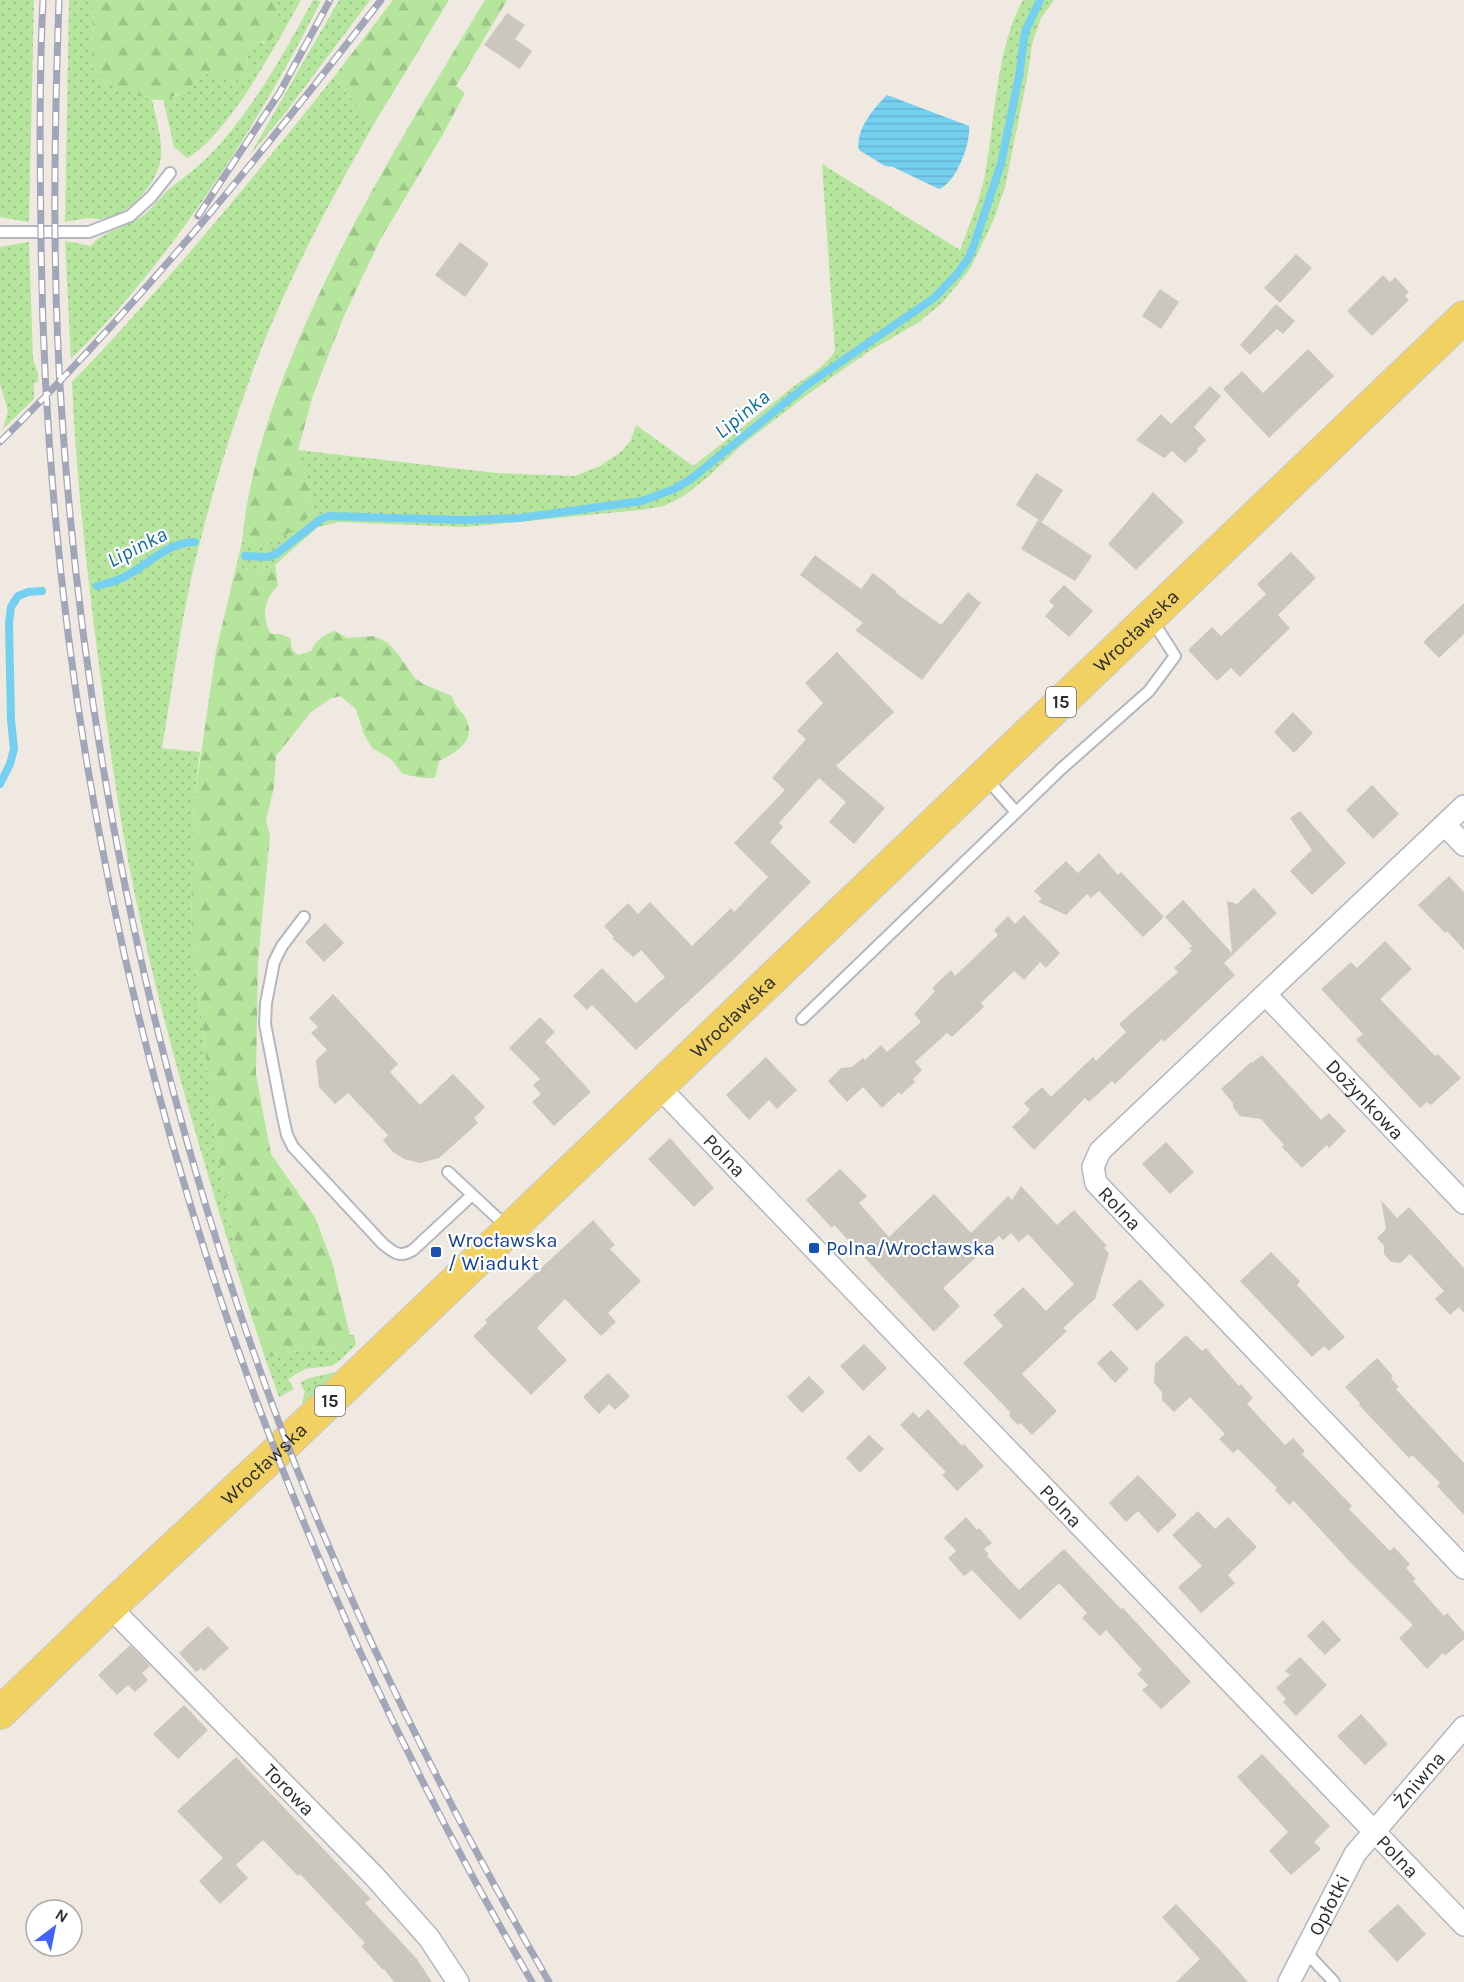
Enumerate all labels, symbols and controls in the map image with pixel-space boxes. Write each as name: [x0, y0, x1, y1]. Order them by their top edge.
water label: Lipinka: [710, 385, 774, 443]
water label: Lipinka: [103, 522, 171, 572]
street label: Wrocławska: [1088, 584, 1183, 677]
road number: 15: [1046, 687, 1076, 717]
street label: Wrocławska: [685, 970, 780, 1062]
street label: Dożynkowa: [1322, 1054, 1409, 1144]
street label: Polna: [699, 1129, 750, 1181]
street label: Rolna: [1094, 1181, 1146, 1235]
place label: Wrocławska / Wiadukt: [448, 1229, 558, 1275]
place label: Polna/Wrocławska: [826, 1237, 995, 1260]
marker: Polna/Wrocławska: [807, 1241, 821, 1255]
marker: Wrocławska / Wiadukt: [429, 1245, 443, 1259]
road number: 15: [315, 1386, 345, 1416]
street label: Wrocławska: [216, 1418, 312, 1510]
street label: Polna: [1035, 1479, 1087, 1532]
street label: Żniwna: [1388, 1747, 1450, 1813]
street label: Torowa: [259, 1759, 320, 1820]
street label: Polna: [1372, 1830, 1424, 1882]
street label: Opłotki: [1304, 1870, 1354, 1939]
north arrow: [24, 1898, 84, 1958]
text: N: [52, 1905, 72, 1927]

